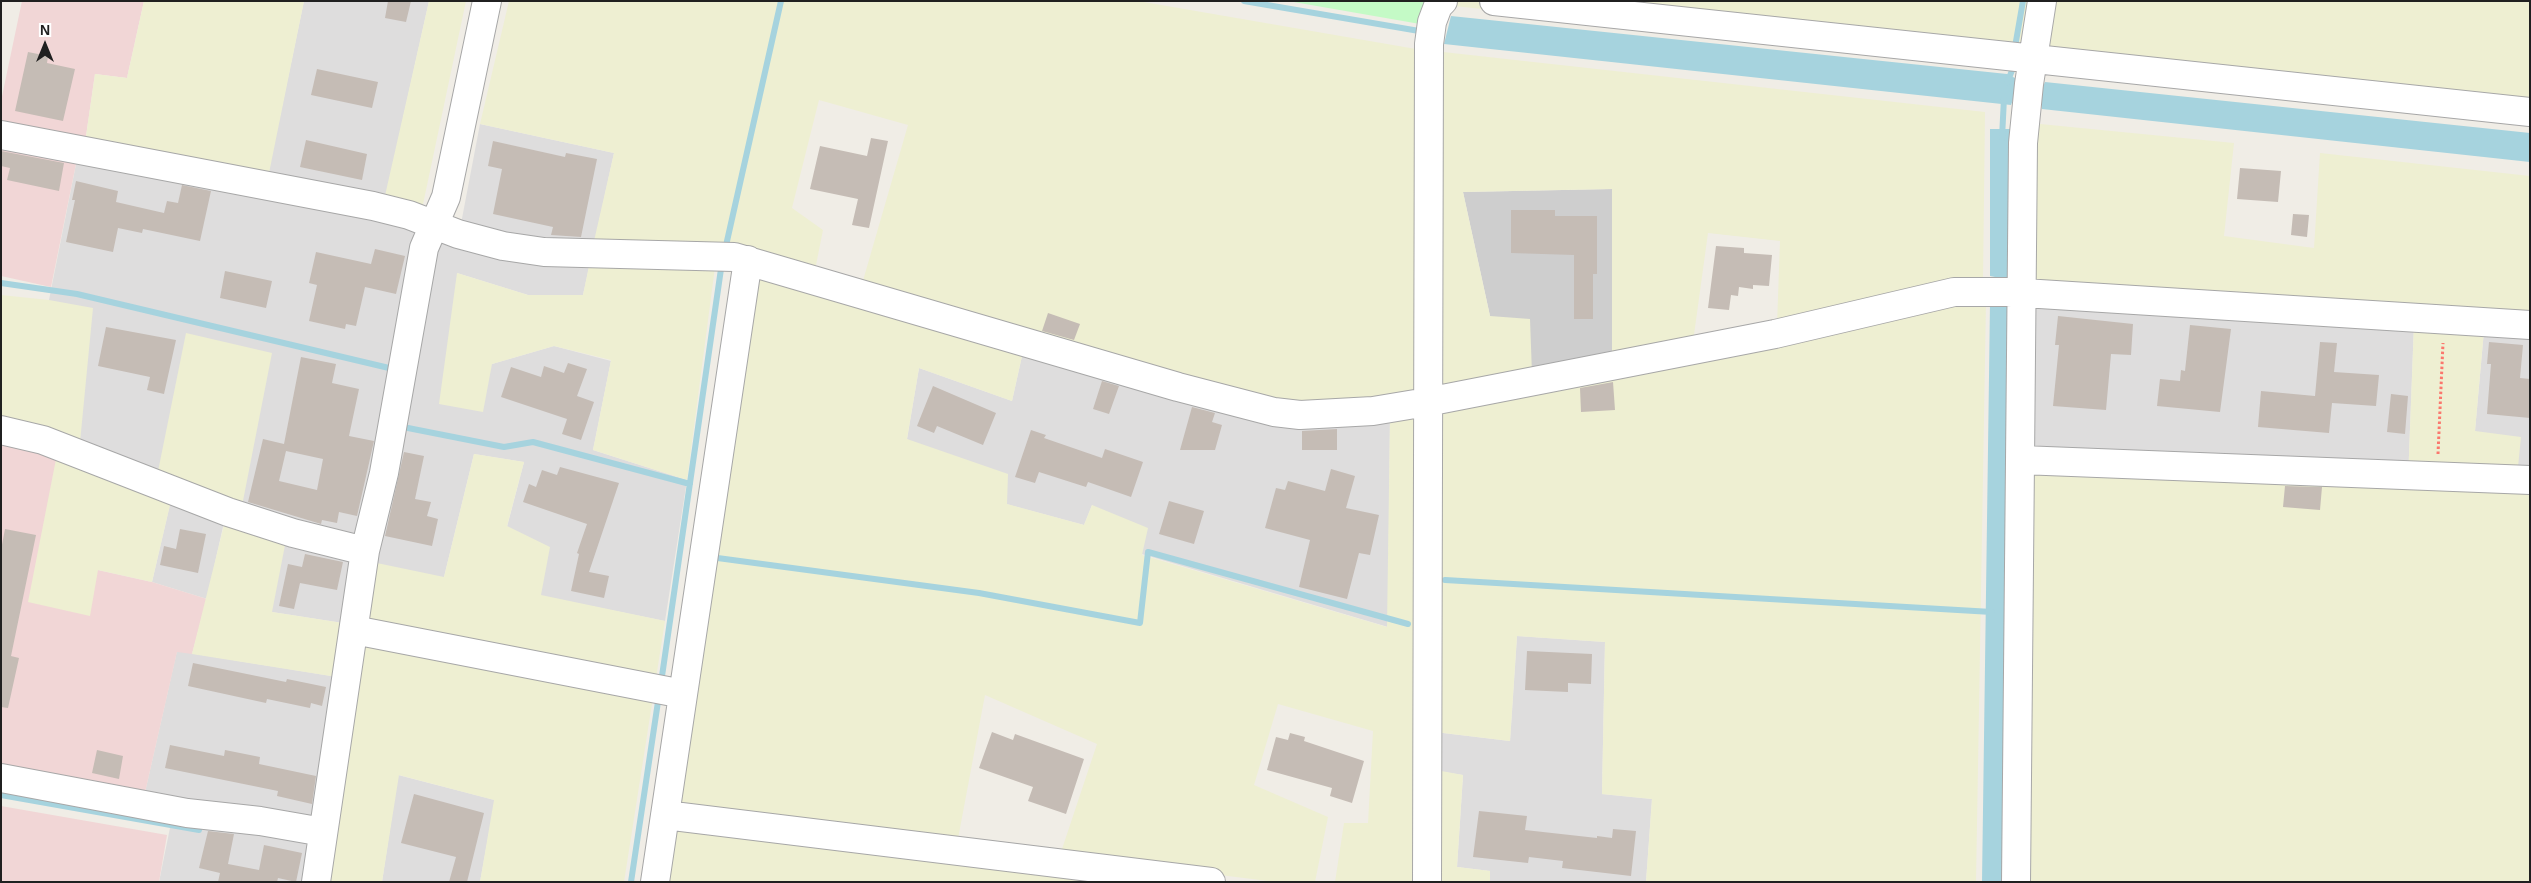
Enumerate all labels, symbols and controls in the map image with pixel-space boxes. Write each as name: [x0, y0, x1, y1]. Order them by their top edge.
north arrow: [20, 20, 70, 70]
text: N: [40, 22, 50, 38]

